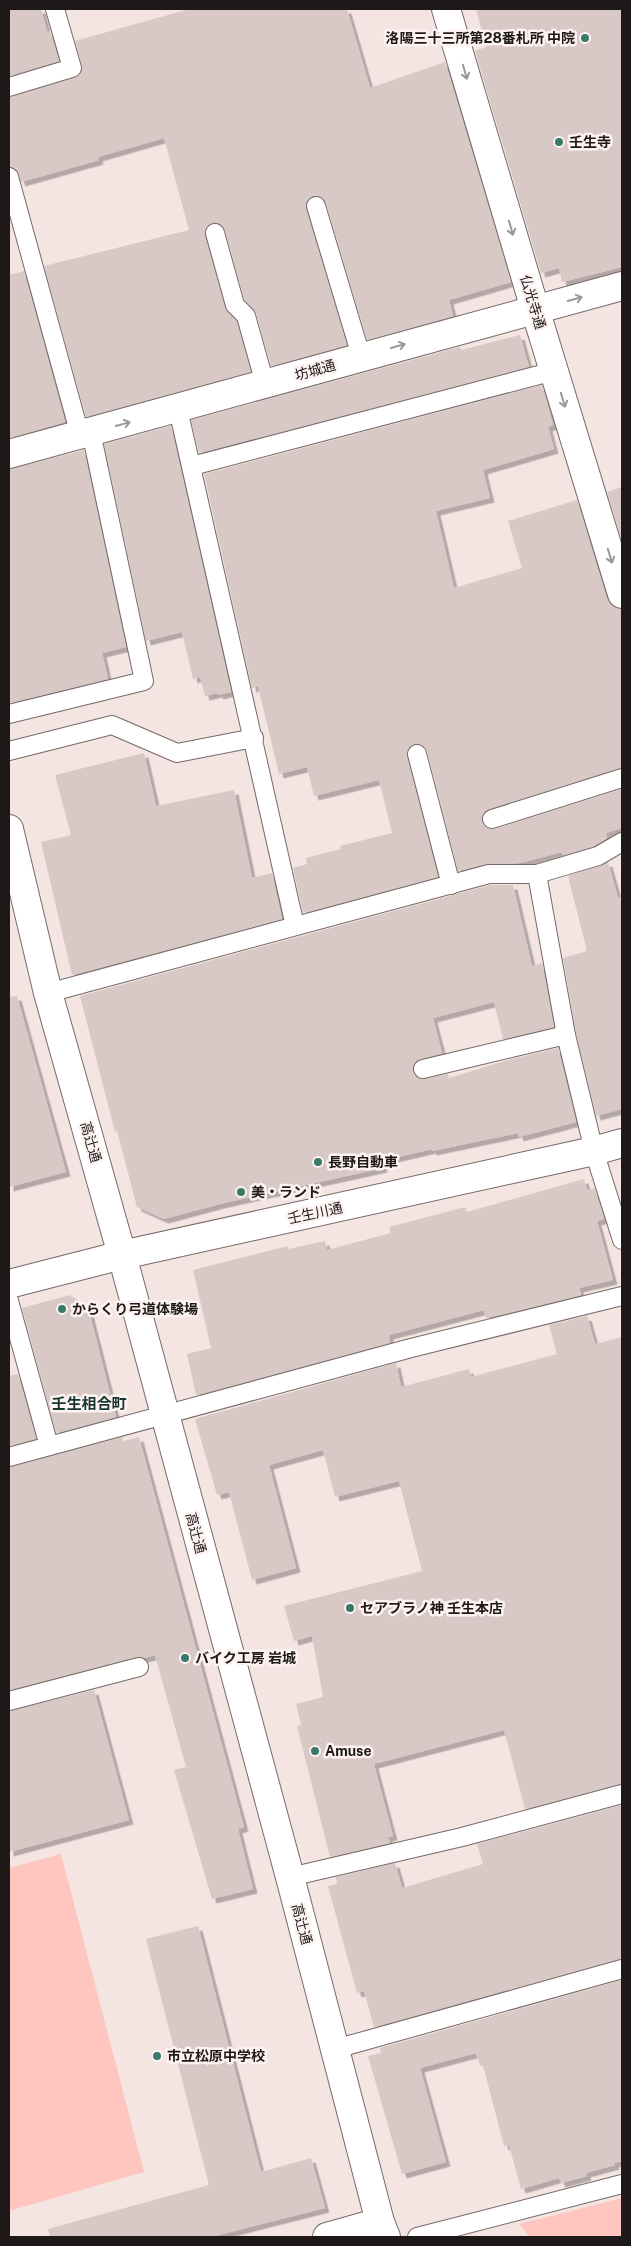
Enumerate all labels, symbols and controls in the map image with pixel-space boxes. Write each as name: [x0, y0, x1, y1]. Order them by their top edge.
place label: 洛陽三十三所第28番札所 中院: [386, 30, 575, 46]
marker: 洛陽三十三所第28番札所 中院: [579, 32, 591, 44]
one-way arrow: [460, 64, 470, 80]
place label: 壬生寺: [569, 134, 611, 150]
marker: 壬生寺: [553, 136, 565, 148]
one-way arrow: [506, 220, 516, 236]
street label: 仏光寺通: [517, 273, 549, 331]
one-way arrow: [567, 293, 583, 303]
one-way arrow: [389, 341, 405, 351]
street label: 坊城通: [293, 357, 337, 383]
one-way arrow: [559, 392, 568, 408]
one-way arrow: [115, 418, 131, 428]
one-way arrow: [606, 547, 616, 563]
street label: 高辻通: [78, 1120, 104, 1164]
place label: 長野自動車: [328, 1154, 398, 1170]
marker: 長野自動車: [312, 1156, 324, 1168]
place label: 美・ランド: [251, 1184, 321, 1200]
marker: 美・ランド: [235, 1186, 247, 1198]
street label: 壬生川通: [286, 1199, 344, 1227]
place label: からくり弓道体験場: [72, 1301, 198, 1317]
marker: からくり弓道体験場: [56, 1303, 68, 1315]
district label: 壬生相合町: [51, 1395, 127, 1412]
street label: 高辻通: [183, 1511, 209, 1555]
place label: セアブラノ神 壬生本店: [360, 1600, 503, 1616]
marker: セアブラノ神 壬生本店: [344, 1602, 356, 1614]
place label: バイク工房 岩城: [195, 1650, 296, 1666]
marker: バイク工房 岩城: [179, 1652, 191, 1664]
place label: Amuse: [325, 1743, 372, 1759]
marker: Amuse: [309, 1745, 321, 1757]
street label: 高辻通: [289, 1902, 315, 1946]
place label: 市立松原中学校: [167, 2048, 265, 2064]
marker: 市立松原中学校: [151, 2050, 163, 2062]

